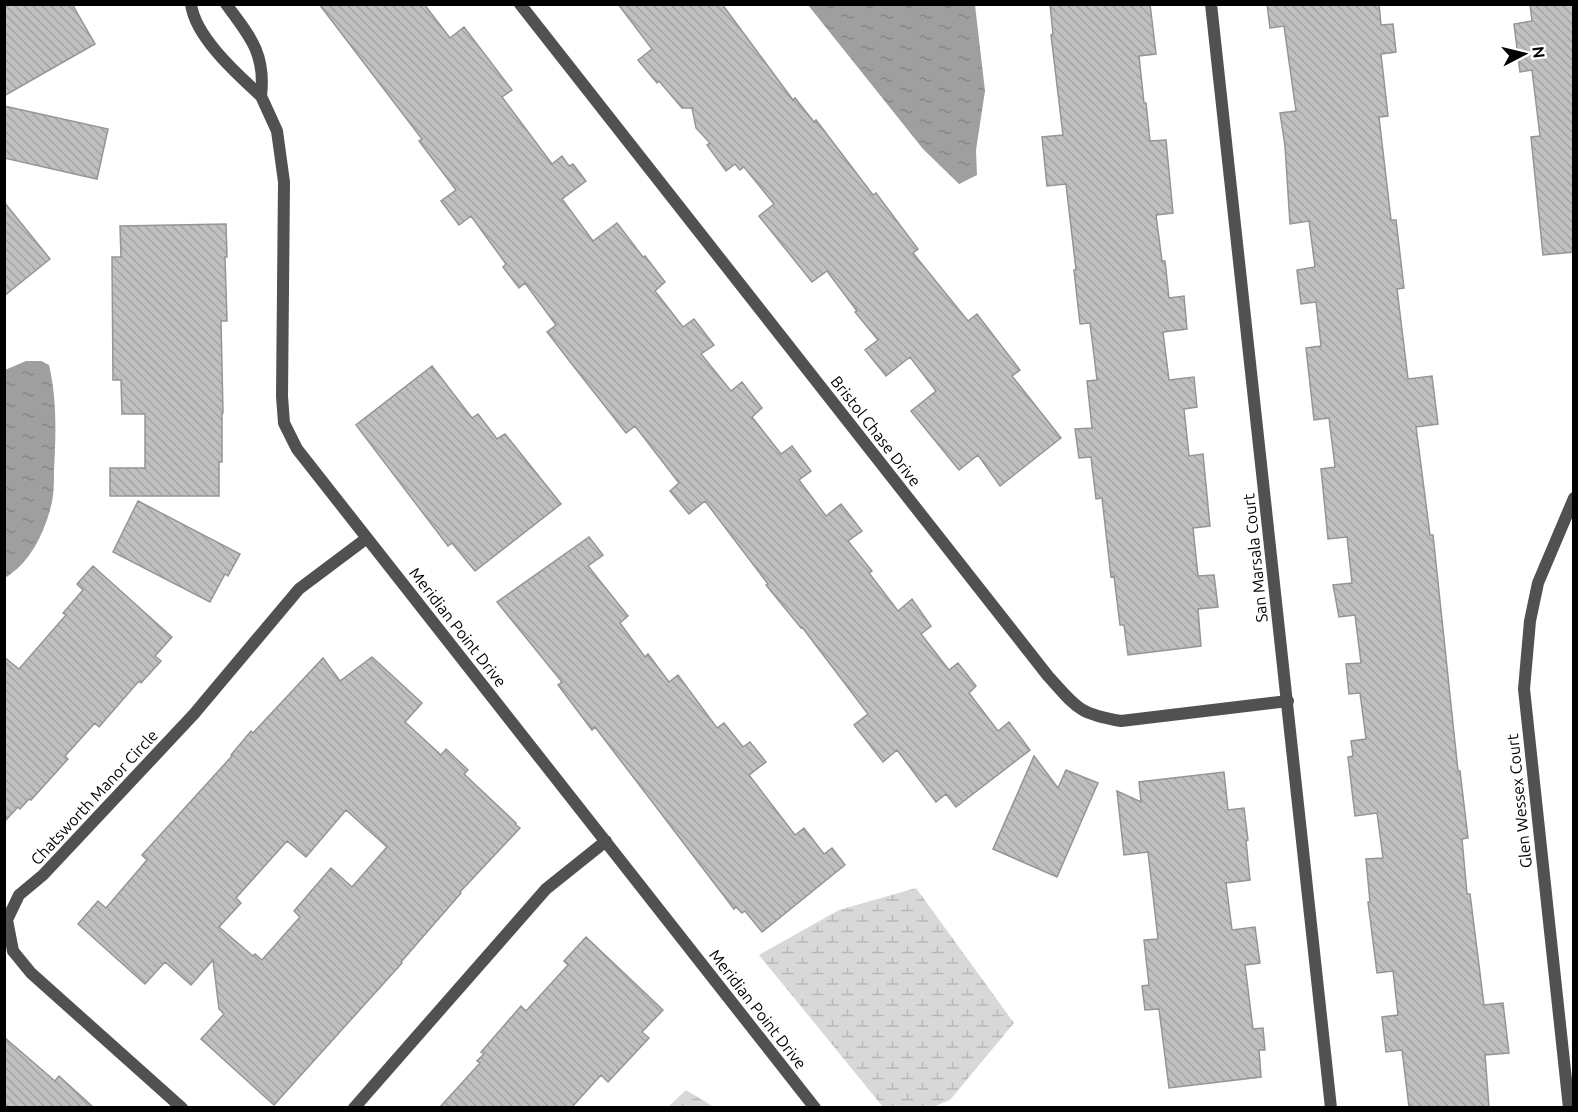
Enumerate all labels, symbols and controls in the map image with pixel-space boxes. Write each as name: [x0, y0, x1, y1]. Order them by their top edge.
north arrow: [1494, 24, 1554, 84]
text: N: [1529, 45, 1549, 59]
street label: Bristol Chase Drive: [827, 372, 925, 490]
street label: San Marsala Court: [1239, 492, 1271, 623]
street label: Meridian Point Drive: [406, 564, 510, 690]
street label: Chatsworth Manor Circle: [27, 726, 161, 868]
street label: Glen Wessex Court: [1503, 732, 1535, 869]
street label: Meridian Point Drive: [706, 946, 810, 1072]

